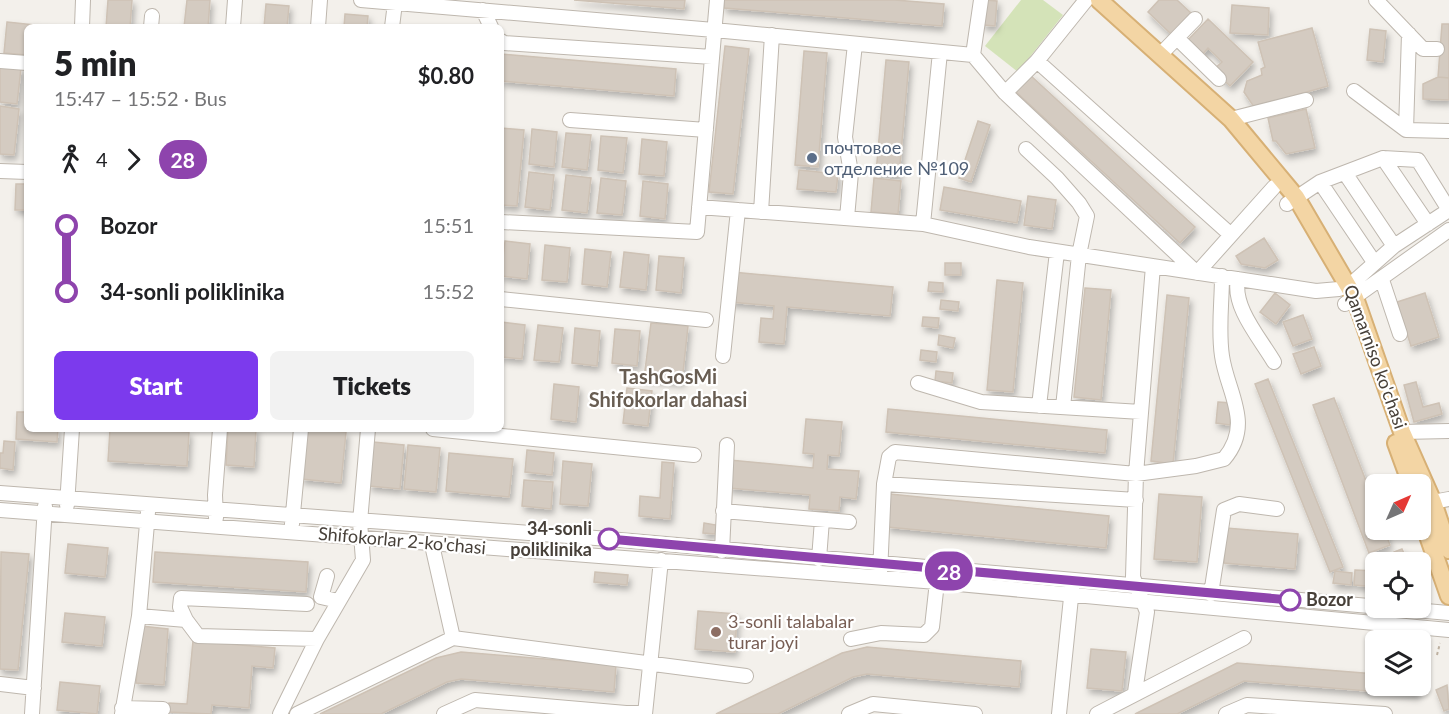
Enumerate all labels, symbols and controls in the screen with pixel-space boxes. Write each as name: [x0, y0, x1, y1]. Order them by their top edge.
text: 5 min: [54, 43, 136, 83]
text: $0.80: [418, 62, 474, 89]
text: 15:47 – 15:52 · Bus: [54, 86, 227, 110]
place label: почтовое отделение №109: [824, 136, 969, 179]
icon: walk: [54, 143, 87, 176]
icon: forward: [117, 143, 150, 176]
text: 4: [96, 147, 108, 171]
text: 28: [171, 147, 195, 172]
marker: почтовое отделение №109: [805, 151, 819, 165]
text: Bozor: [100, 212, 158, 239]
text: 15:51: [423, 213, 474, 237]
text: 34-sonli poliklinika: [100, 278, 285, 305]
text: 15:52: [423, 279, 474, 303]
street label: Qamarniso ko'chasi: [1340, 282, 1412, 432]
button: Start: [54, 351, 258, 420]
button: Tickets: [270, 351, 474, 420]
district label: TashGosMi Shifokorlar dahasi: [589, 364, 747, 411]
north arrow: [1365, 474, 1431, 540]
map controls: [1365, 474, 1431, 696]
place label: 34-sonli poliklinika: [510, 517, 592, 560]
street label: Shifokorlar 2-ko'chasi: [317, 522, 487, 558]
marker: 34-sonli poliklinika: [598, 528, 620, 550]
line badge: 28: [922, 552, 976, 590]
button: locate: [1365, 552, 1431, 618]
text: 28: [937, 559, 961, 584]
place label: Bozor: [1306, 588, 1353, 610]
marker: Bozor: [1279, 589, 1301, 611]
place label: 3-sonli talabalar turar joyi: [728, 610, 854, 653]
marker: 3-sonli talabalar turar joyi: [709, 625, 723, 639]
button: layers: [1365, 630, 1431, 696]

